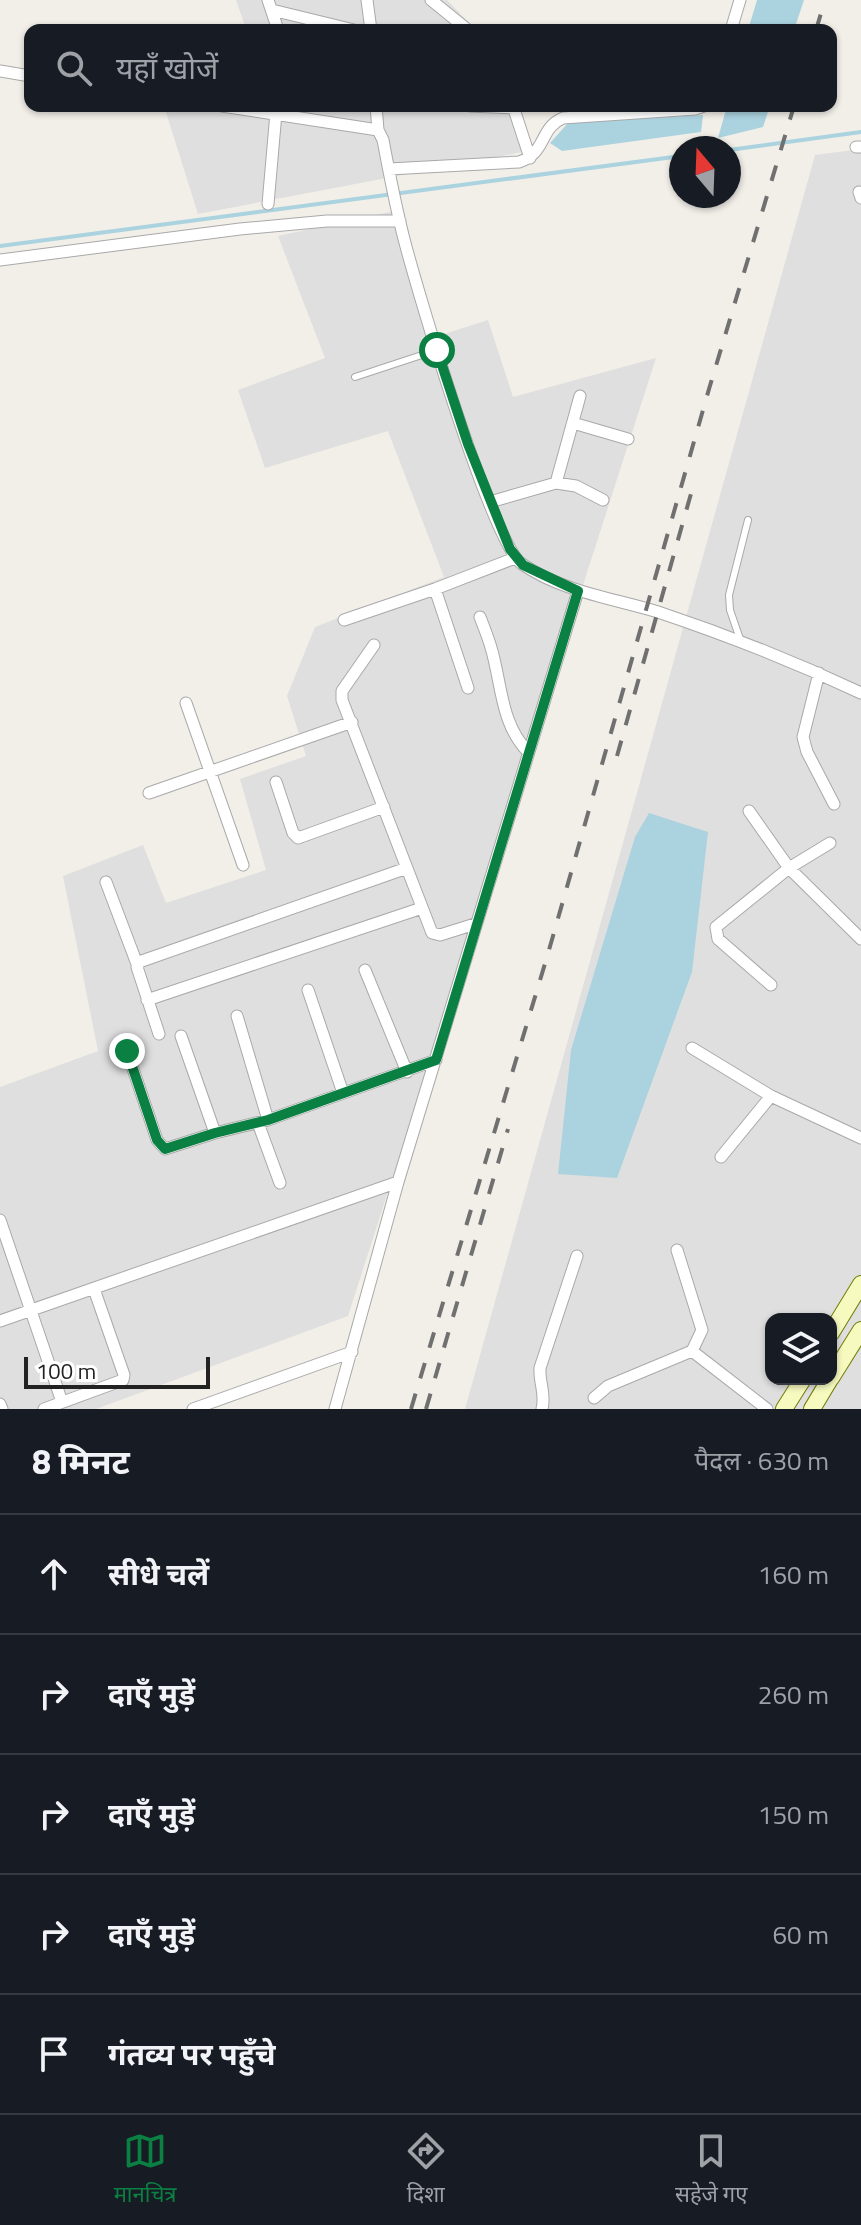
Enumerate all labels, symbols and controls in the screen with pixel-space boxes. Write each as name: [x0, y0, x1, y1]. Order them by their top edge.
search box: [24, 24, 837, 112]
text: यहाँ खोजें: [116, 45, 218, 91]
icon: search: [52, 46, 96, 90]
north arrow: [669, 136, 741, 208]
route start: [419, 332, 455, 368]
route end: [109, 1033, 145, 1069]
map controls: [765, 1313, 837, 1385]
button: layers: [765, 1313, 837, 1385]
scale bar: [24, 1353, 210, 1389]
text: 100 m: [36, 1354, 96, 1388]
text: 8 मिनट: [32, 1435, 130, 1487]
text: पैदल · 630 m: [695, 1441, 829, 1480]
text: सीधे चलें: [108, 1551, 209, 1597]
icon: ahead: [32, 1552, 76, 1596]
text: 160 m: [758, 1555, 829, 1594]
text: दाएँ मुड़ें: [108, 1671, 195, 1717]
icon: right: [32, 1672, 76, 1716]
text: 260 m: [758, 1675, 829, 1714]
text: दाएँ मुड़ें: [108, 1791, 195, 1837]
icon: right: [32, 1792, 76, 1836]
text: 150 m: [758, 1795, 829, 1834]
text: दाएँ मुड़ें: [108, 1911, 195, 1957]
icon: right: [32, 1912, 76, 1956]
text: 60 m: [772, 1915, 829, 1954]
text: गंतव्य पर पहुँचे: [108, 2031, 275, 2077]
icon: arrive: [32, 2032, 76, 2076]
tab: मानचित्र: [114, 2129, 177, 2211]
tab: दिशा: [404, 2129, 448, 2211]
tab: सहेजे गए: [675, 2129, 747, 2211]

